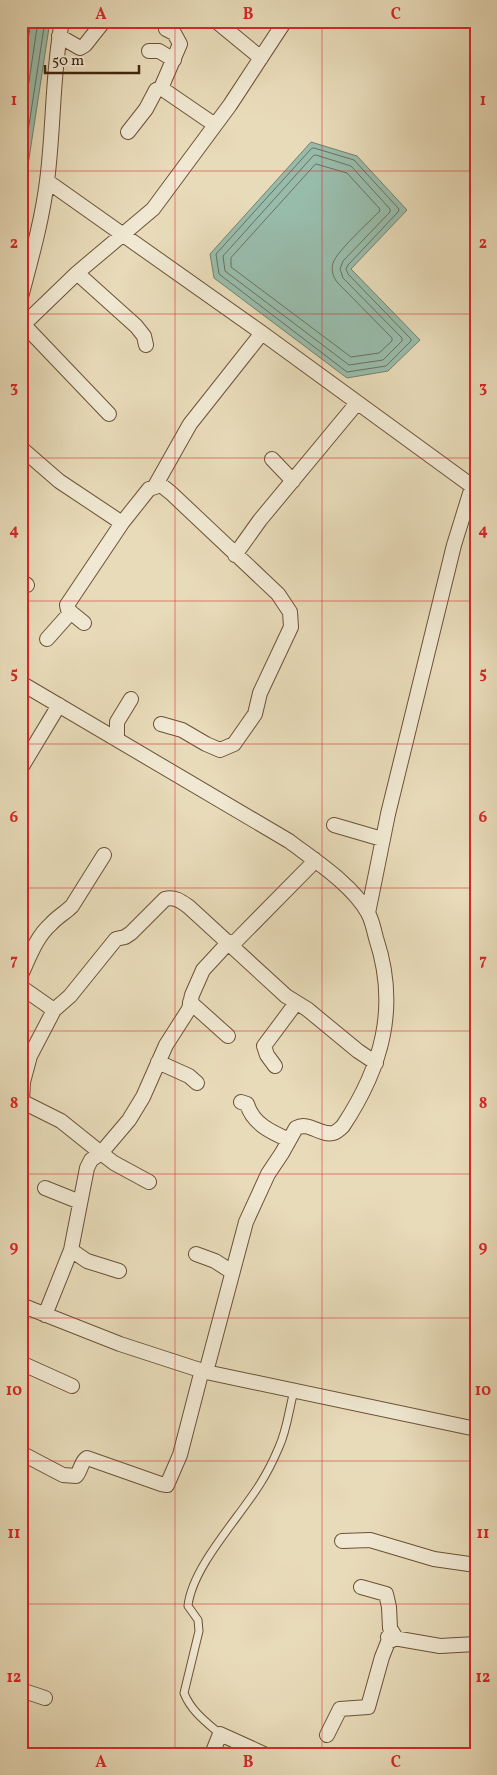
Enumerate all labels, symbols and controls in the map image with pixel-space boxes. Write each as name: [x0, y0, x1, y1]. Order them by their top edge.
text: A: [95, 4, 107, 26]
text: B: [243, 4, 254, 26]
text: C: [391, 4, 401, 26]
scale bar: [45, 42, 139, 74]
text: 50 m: [52, 51, 84, 72]
text: 1: [11, 90, 17, 112]
text: 1: [480, 90, 486, 112]
text: 2: [10, 233, 18, 255]
text: 2: [479, 233, 487, 255]
text: 3: [10, 377, 18, 399]
text: 3: [479, 377, 487, 399]
text: 4: [9, 520, 19, 542]
text: 4: [478, 520, 488, 542]
text: 5: [10, 663, 18, 685]
text: 5: [479, 663, 487, 685]
text: 6: [10, 807, 19, 829]
text: 6: [479, 807, 488, 829]
text: 7: [10, 950, 18, 972]
text: 7: [479, 950, 487, 972]
text: 8: [10, 1093, 18, 1115]
text: 8: [479, 1093, 487, 1115]
text: 9: [10, 1237, 19, 1259]
text: 9: [479, 1237, 488, 1259]
text: 10: [6, 1380, 22, 1402]
text: 10: [475, 1380, 491, 1402]
text: 11: [8, 1523, 20, 1545]
text: 11: [477, 1523, 489, 1545]
text: 12: [7, 1667, 21, 1689]
text: 12: [476, 1667, 490, 1689]
text: A: [95, 1752, 107, 1774]
text: B: [243, 1752, 254, 1774]
text: C: [391, 1752, 401, 1774]

